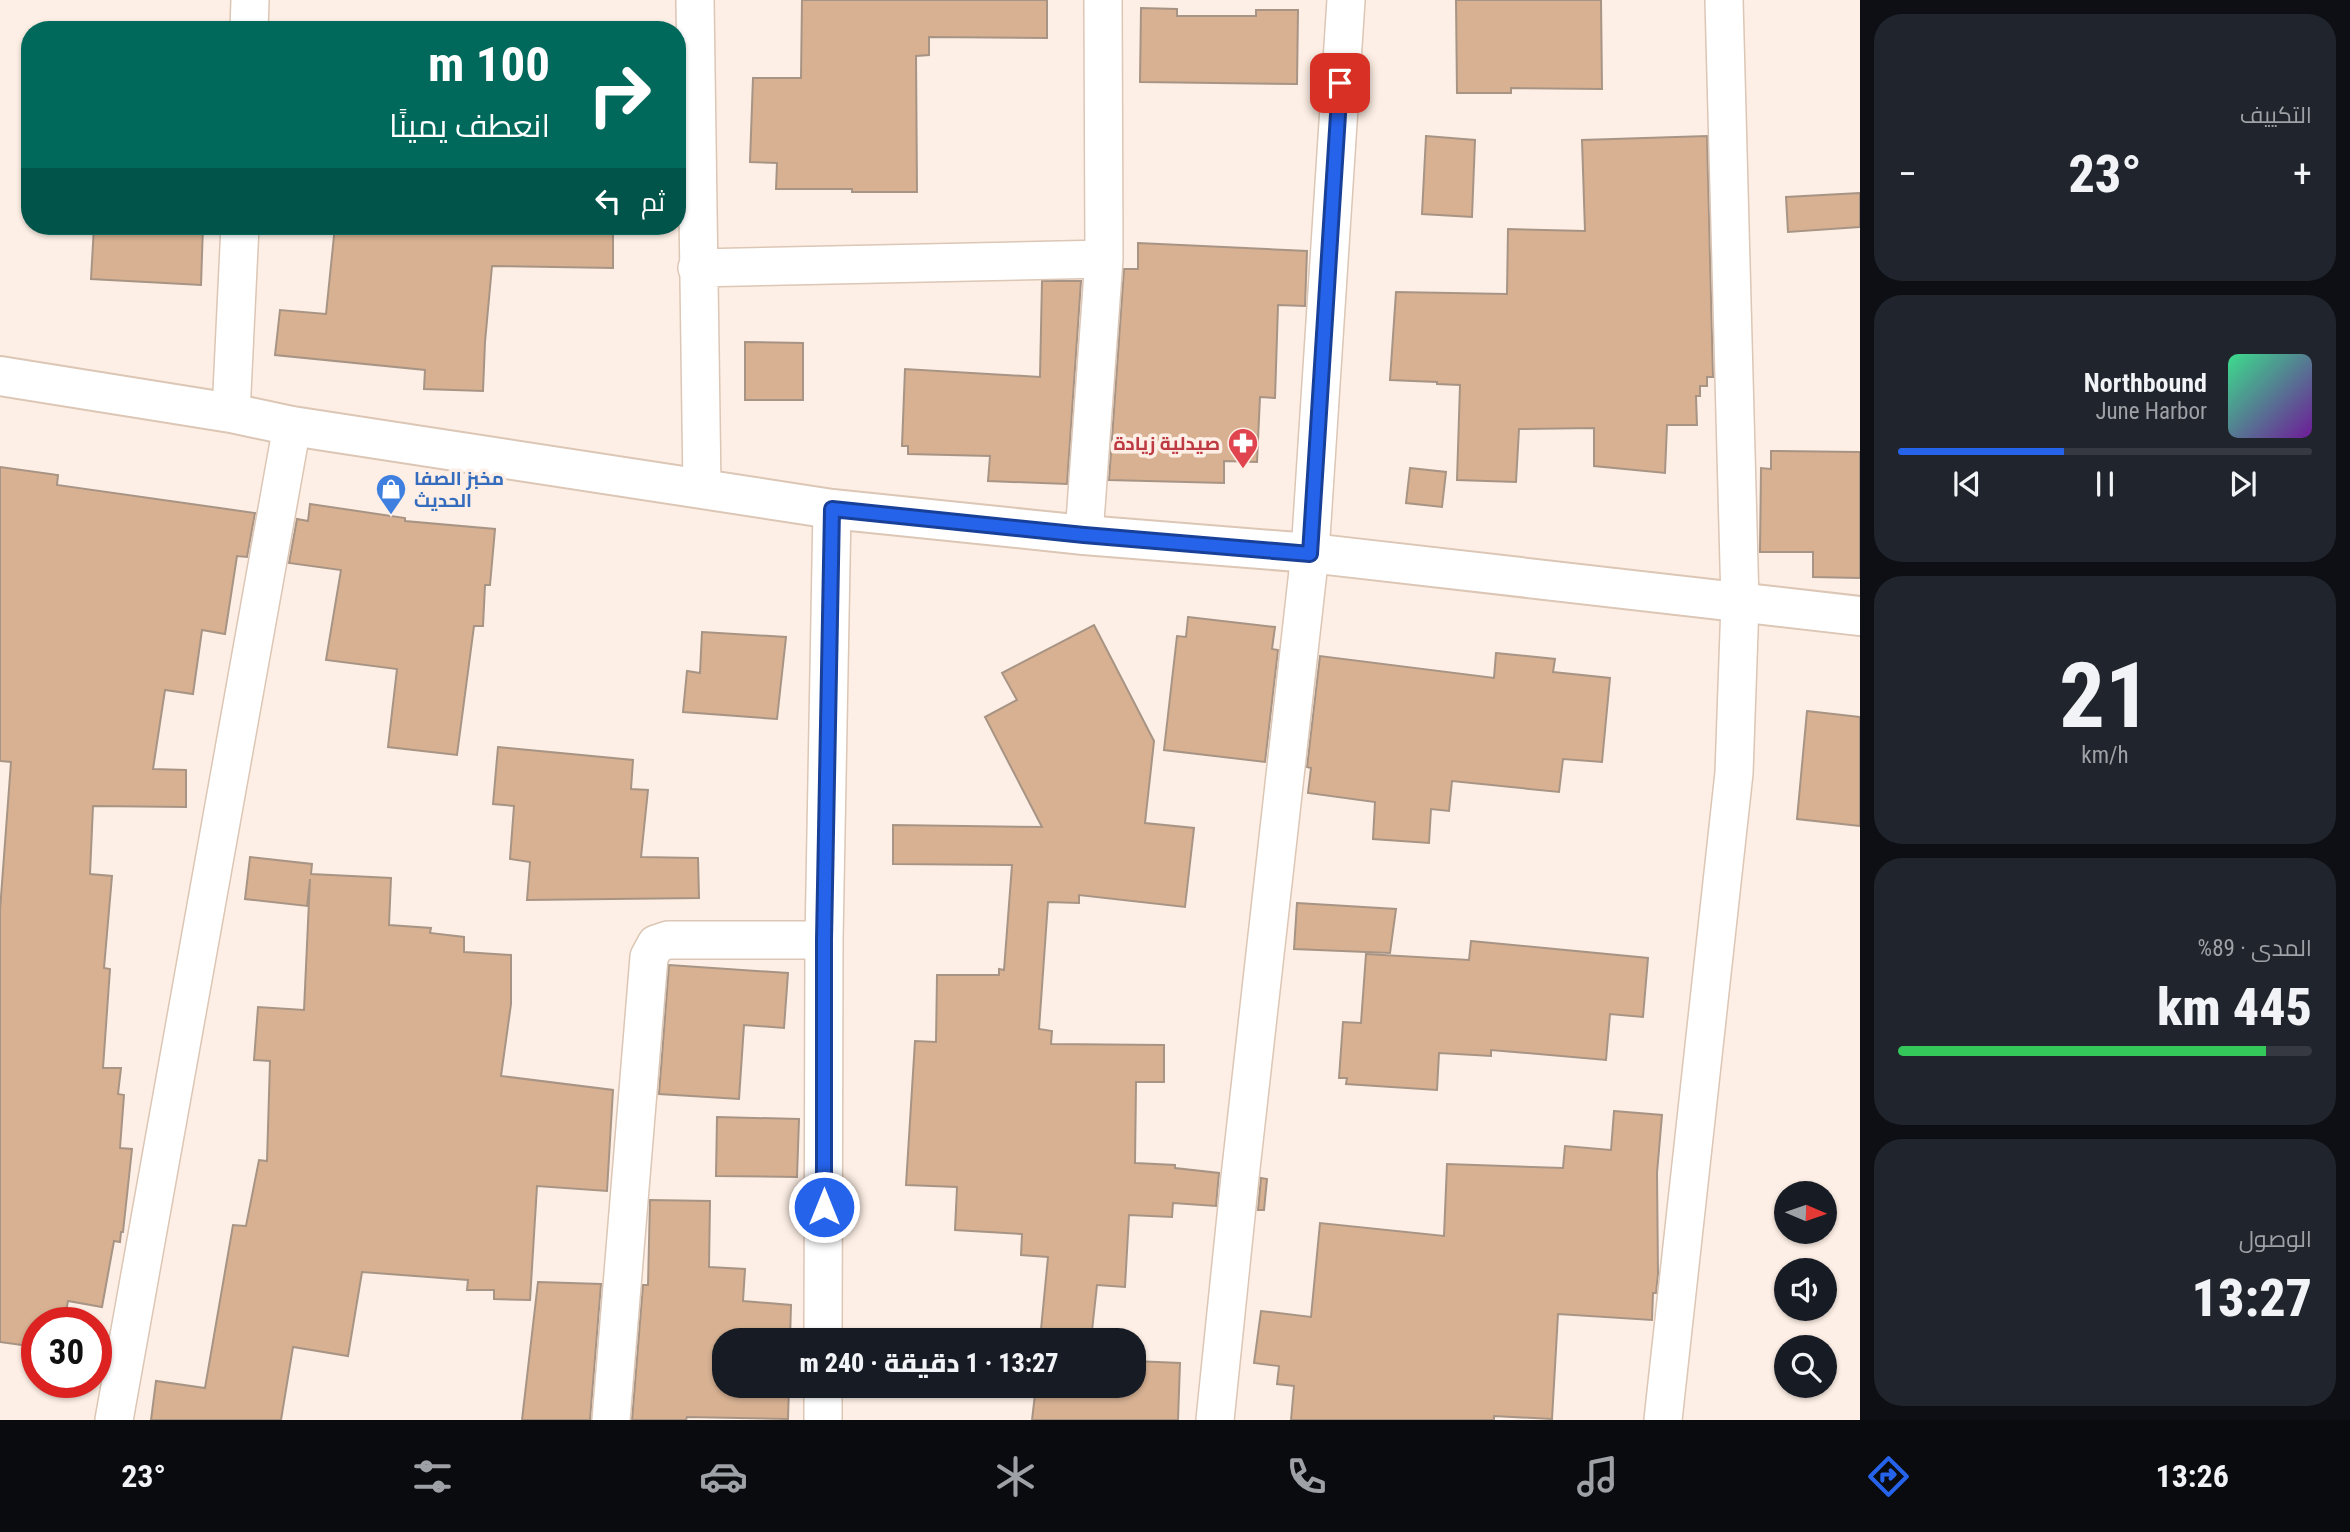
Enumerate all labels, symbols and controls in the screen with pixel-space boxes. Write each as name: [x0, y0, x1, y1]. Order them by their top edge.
text: 100 m: [428, 36, 550, 93]
icon: right: [574, 49, 665, 140]
pin: [1310, 53, 1370, 113]
icon: arrive: [1321, 64, 1359, 102]
text: التكييف: [2240, 102, 2312, 129]
text: انعطف يمينًا: [389, 107, 550, 145]
text: 23°: [2068, 144, 2142, 205]
text: −: [1898, 152, 1917, 196]
text: +: [2293, 152, 2312, 196]
icon: left: [589, 182, 627, 220]
text: ثم: [641, 187, 665, 217]
text: Northbound: [2084, 368, 2207, 398]
text: June Harbor: [2095, 398, 2207, 425]
pharmacy icon: صيدلية زيادة: [1226, 426, 1260, 470]
place label: صيدلية زيادة: [1113, 432, 1220, 456]
icon: previous: [1948, 465, 1986, 503]
icon: pause: [2086, 465, 2124, 503]
icon: next: [2224, 465, 2262, 503]
place label: مخبز الصفا الحديث: [414, 467, 504, 512]
shop icon: مخبز الصفا الحديث: [374, 472, 408, 516]
text: 21: [2059, 643, 2151, 749]
text: km/h: [2081, 742, 2129, 769]
text: المدى · 89%: [2198, 935, 2312, 962]
text: 445 km: [2157, 977, 2312, 1038]
position arrow: [787, 1170, 861, 1244]
north arrow: [1774, 1181, 1838, 1244]
map controls: [1774, 1181, 1837, 1398]
text: الوصول: [2239, 1226, 2312, 1253]
button: sound: [1774, 1258, 1837, 1321]
text: 13:27: [2192, 1268, 2312, 1329]
speed limit sign: 30: [21, 1307, 112, 1398]
button: search: [1774, 1335, 1837, 1398]
text: 13:27 · 1 دقيقة · 240 m: [799, 1348, 1059, 1378]
icon: filters: [408, 1452, 457, 1501]
icon: car: [699, 1452, 748, 1501]
icon: climate: [991, 1452, 1040, 1501]
icon: phone: [1282, 1452, 1331, 1501]
icon: music: [1573, 1452, 1622, 1501]
icon: directions: [1864, 1452, 1913, 1501]
text: 23°: [121, 1457, 166, 1495]
text: 13:26: [2155, 1457, 2229, 1495]

